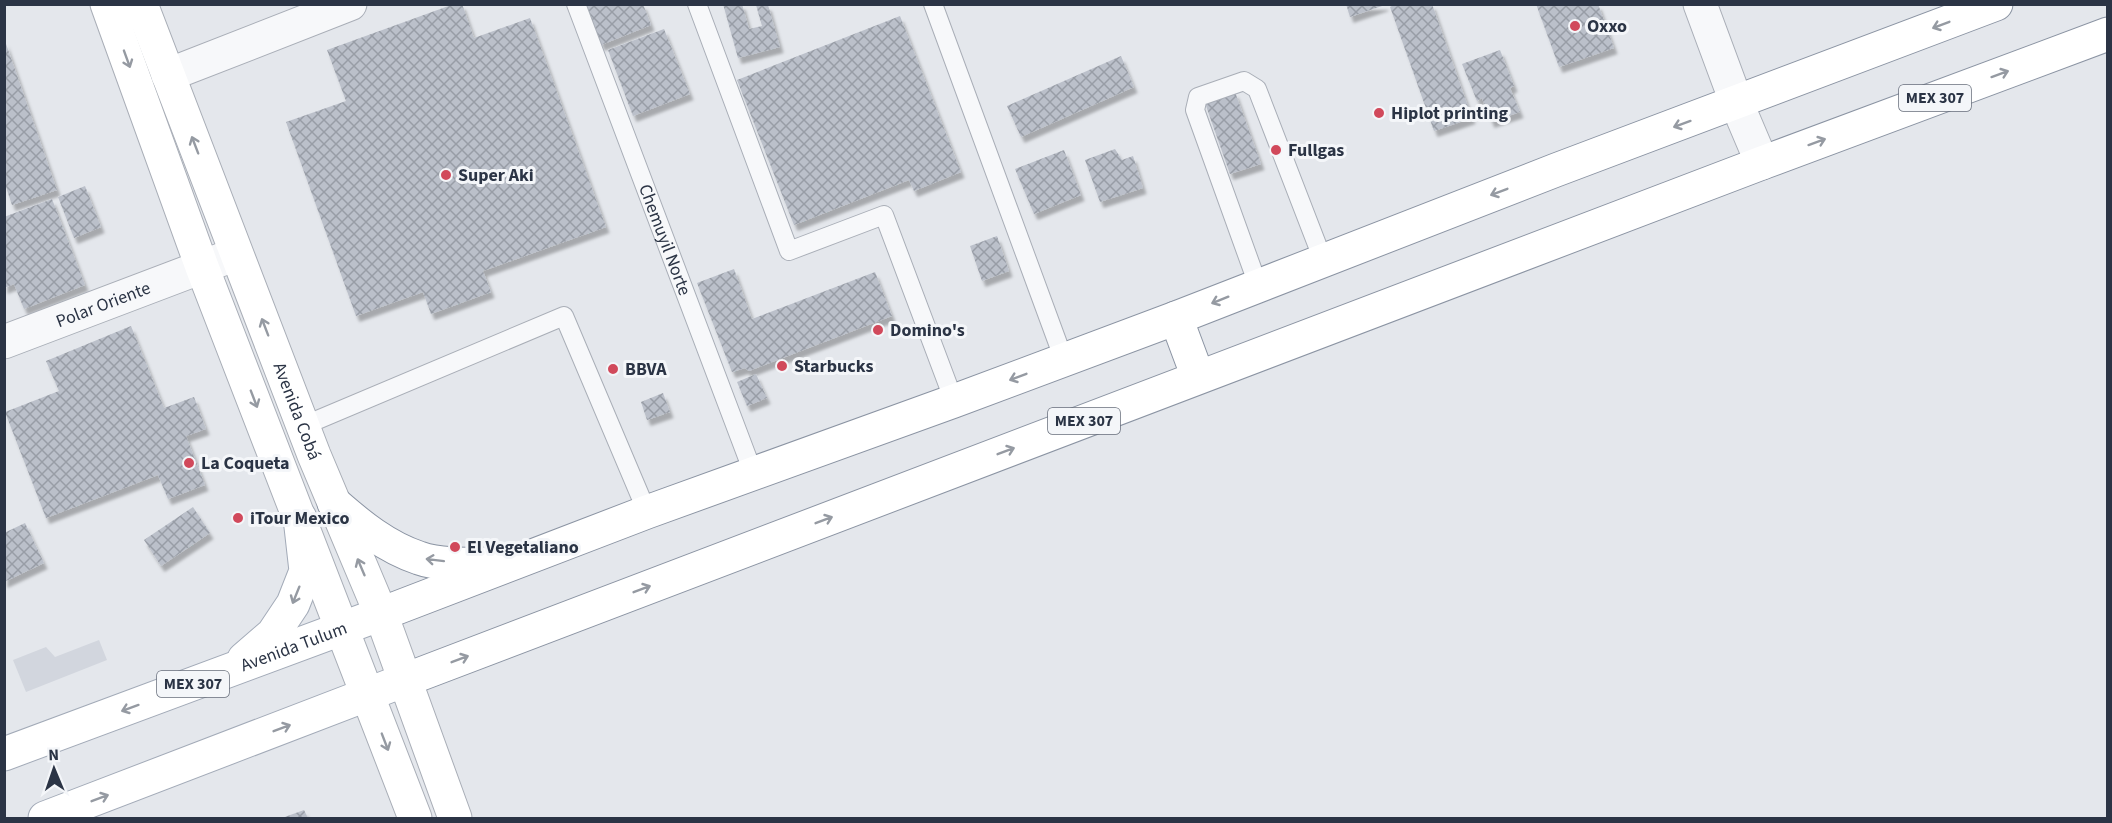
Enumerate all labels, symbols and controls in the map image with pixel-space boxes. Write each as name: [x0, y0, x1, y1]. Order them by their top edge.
place label: Oxxo: [1587, 14, 1627, 39]
marker: Oxxo: [1568, 19, 1582, 33]
one-way arrow: [1933, 20, 1951, 31]
one-way arrow: [122, 49, 133, 68]
one-way arrow: [1990, 67, 2008, 78]
road number: MEX 307: [1899, 85, 1971, 111]
place label: Hiplot printing: [1391, 101, 1508, 126]
marker: Hiplot printing: [1372, 106, 1386, 120]
one-way arrow: [1673, 119, 1692, 130]
one-way arrow: [188, 136, 199, 155]
one-way arrow: [1807, 136, 1826, 147]
place label: Fullgas: [1288, 138, 1344, 163]
marker: Fullgas: [1269, 143, 1283, 157]
place label: Super Aki: [458, 163, 534, 188]
marker: Super Aki: [439, 168, 453, 182]
street label: Chemuyil Norte: [633, 180, 698, 299]
one-way arrow: [1491, 187, 1509, 198]
street label: Polar Oriente: [52, 275, 154, 334]
one-way arrow: [1211, 295, 1229, 306]
one-way arrow: [259, 318, 270, 337]
place label: Domino's: [890, 318, 965, 343]
marker: Domino's: [871, 323, 885, 337]
place label: Starbucks: [794, 354, 874, 379]
place label: BBVA: [625, 357, 667, 382]
street label: Avenida Cobá: [267, 359, 327, 464]
marker: Starbucks: [775, 359, 789, 373]
marker: BBVA: [606, 362, 620, 376]
one-way arrow: [1009, 373, 1028, 384]
one-way arrow: [249, 390, 260, 408]
road number: MEX 307: [1048, 408, 1120, 434]
one-way arrow: [997, 444, 1015, 455]
place label: La Coqueta: [201, 451, 290, 476]
marker: La Coqueta: [182, 456, 196, 470]
place label: iTour Mexico: [250, 506, 349, 531]
marker: iTour Mexico: [231, 511, 245, 525]
one-way arrow: [814, 514, 833, 525]
place label: El Vegetaliano: [467, 535, 579, 560]
marker: El Vegetaliano: [448, 540, 462, 554]
one-way arrow: [425, 555, 445, 566]
one-way arrow: [355, 558, 366, 576]
one-way arrow: [632, 583, 651, 594]
one-way arrow: [290, 585, 301, 604]
street label: Avenida Tulum: [237, 615, 350, 678]
one-way arrow: [450, 653, 469, 664]
road number: MEX 307: [157, 671, 229, 697]
one-way arrow: [121, 703, 139, 714]
one-way arrow: [272, 722, 291, 733]
one-way arrow: [381, 733, 392, 751]
north arrow: [24, 739, 84, 799]
text: N: [48, 744, 59, 766]
one-way arrow: [90, 791, 108, 802]

